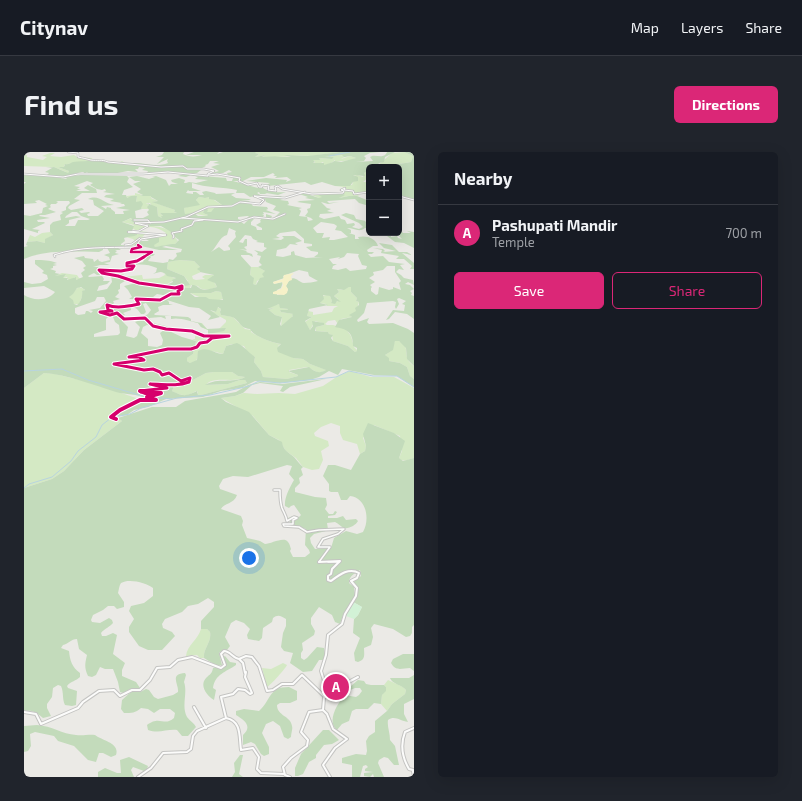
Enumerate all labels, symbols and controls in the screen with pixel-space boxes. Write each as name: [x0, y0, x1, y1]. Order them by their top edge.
text: Citynav: [20, 16, 88, 39]
text: Map: [631, 19, 659, 36]
text: Layers: [681, 19, 723, 36]
text: Share: [745, 19, 782, 36]
button: Directions: [674, 86, 778, 123]
text: Find us: [24, 87, 118, 121]
map controls: [366, 164, 402, 236]
button: +: [366, 164, 402, 200]
text: Nearby: [454, 168, 512, 188]
button: −: [366, 200, 402, 236]
text: Pashupati Mandir: [492, 216, 618, 234]
text: A: [463, 225, 471, 241]
text: 700 m: [725, 225, 762, 241]
text: Temple: [492, 234, 535, 250]
button: Save: [454, 272, 604, 309]
button: Share: [612, 272, 762, 309]
your location: [239, 548, 259, 568]
pin: A: [323, 672, 349, 702]

